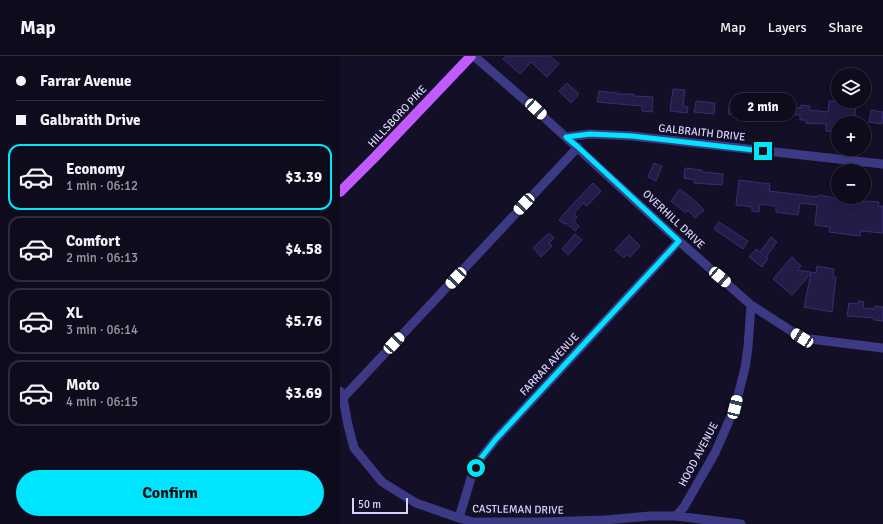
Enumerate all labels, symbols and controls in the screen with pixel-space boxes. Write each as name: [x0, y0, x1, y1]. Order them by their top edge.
text: Map: [20, 16, 56, 40]
text: Map: [720, 19, 746, 36]
text: Layers: [768, 19, 807, 36]
text: Share: [829, 19, 863, 36]
map controls: [831, 68, 871, 204]
button: layers: [831, 68, 871, 108]
text: Farrar Avenue: [40, 72, 132, 90]
street label: HILLSBORO PIKE: [365, 83, 429, 150]
callout: 2 min: [730, 93, 796, 121]
car: [523, 96, 549, 122]
text: 2 min: [747, 99, 779, 115]
text: Galbraith Drive: [40, 111, 140, 129]
button: +: [831, 116, 871, 156]
street label: GALBRAITH DRIVE: [658, 121, 746, 144]
route end: [754, 142, 772, 160]
icon: car: [18, 159, 54, 195]
text: Economy: [66, 160, 125, 178]
button: −: [831, 164, 871, 204]
text: $3.39: [285, 168, 322, 186]
text: 1 min · 06:12: [66, 178, 138, 194]
street label: OVERHILL DRIVE: [640, 187, 707, 251]
car: [511, 191, 537, 217]
icon: car: [18, 231, 54, 267]
text: Comfort: [66, 232, 120, 250]
text: $4.58: [285, 240, 322, 258]
text: 2 min · 06:13: [66, 250, 138, 266]
car: [443, 265, 469, 291]
car: [707, 265, 733, 289]
icon: car: [18, 303, 54, 339]
text: XL: [66, 304, 83, 322]
text: $5.76: [285, 312, 322, 330]
text: 3 min · 06:14: [66, 322, 138, 338]
car: [789, 326, 815, 350]
car: [381, 330, 407, 356]
street label: FARRAR AVENUE: [517, 330, 582, 398]
icon: car: [18, 375, 54, 411]
text: Moto: [66, 376, 100, 394]
text: $3.69: [285, 384, 322, 402]
text: 4 min · 06:15: [66, 394, 138, 410]
car: [726, 394, 744, 420]
street label: HOOD AVENUE: [676, 420, 721, 489]
route start: [467, 459, 485, 477]
button: Confirm: [16, 470, 324, 516]
scale bar: [352, 496, 408, 515]
text: 50 m: [358, 498, 381, 511]
street label: CASTLEMAN DRIVE: [472, 502, 564, 517]

